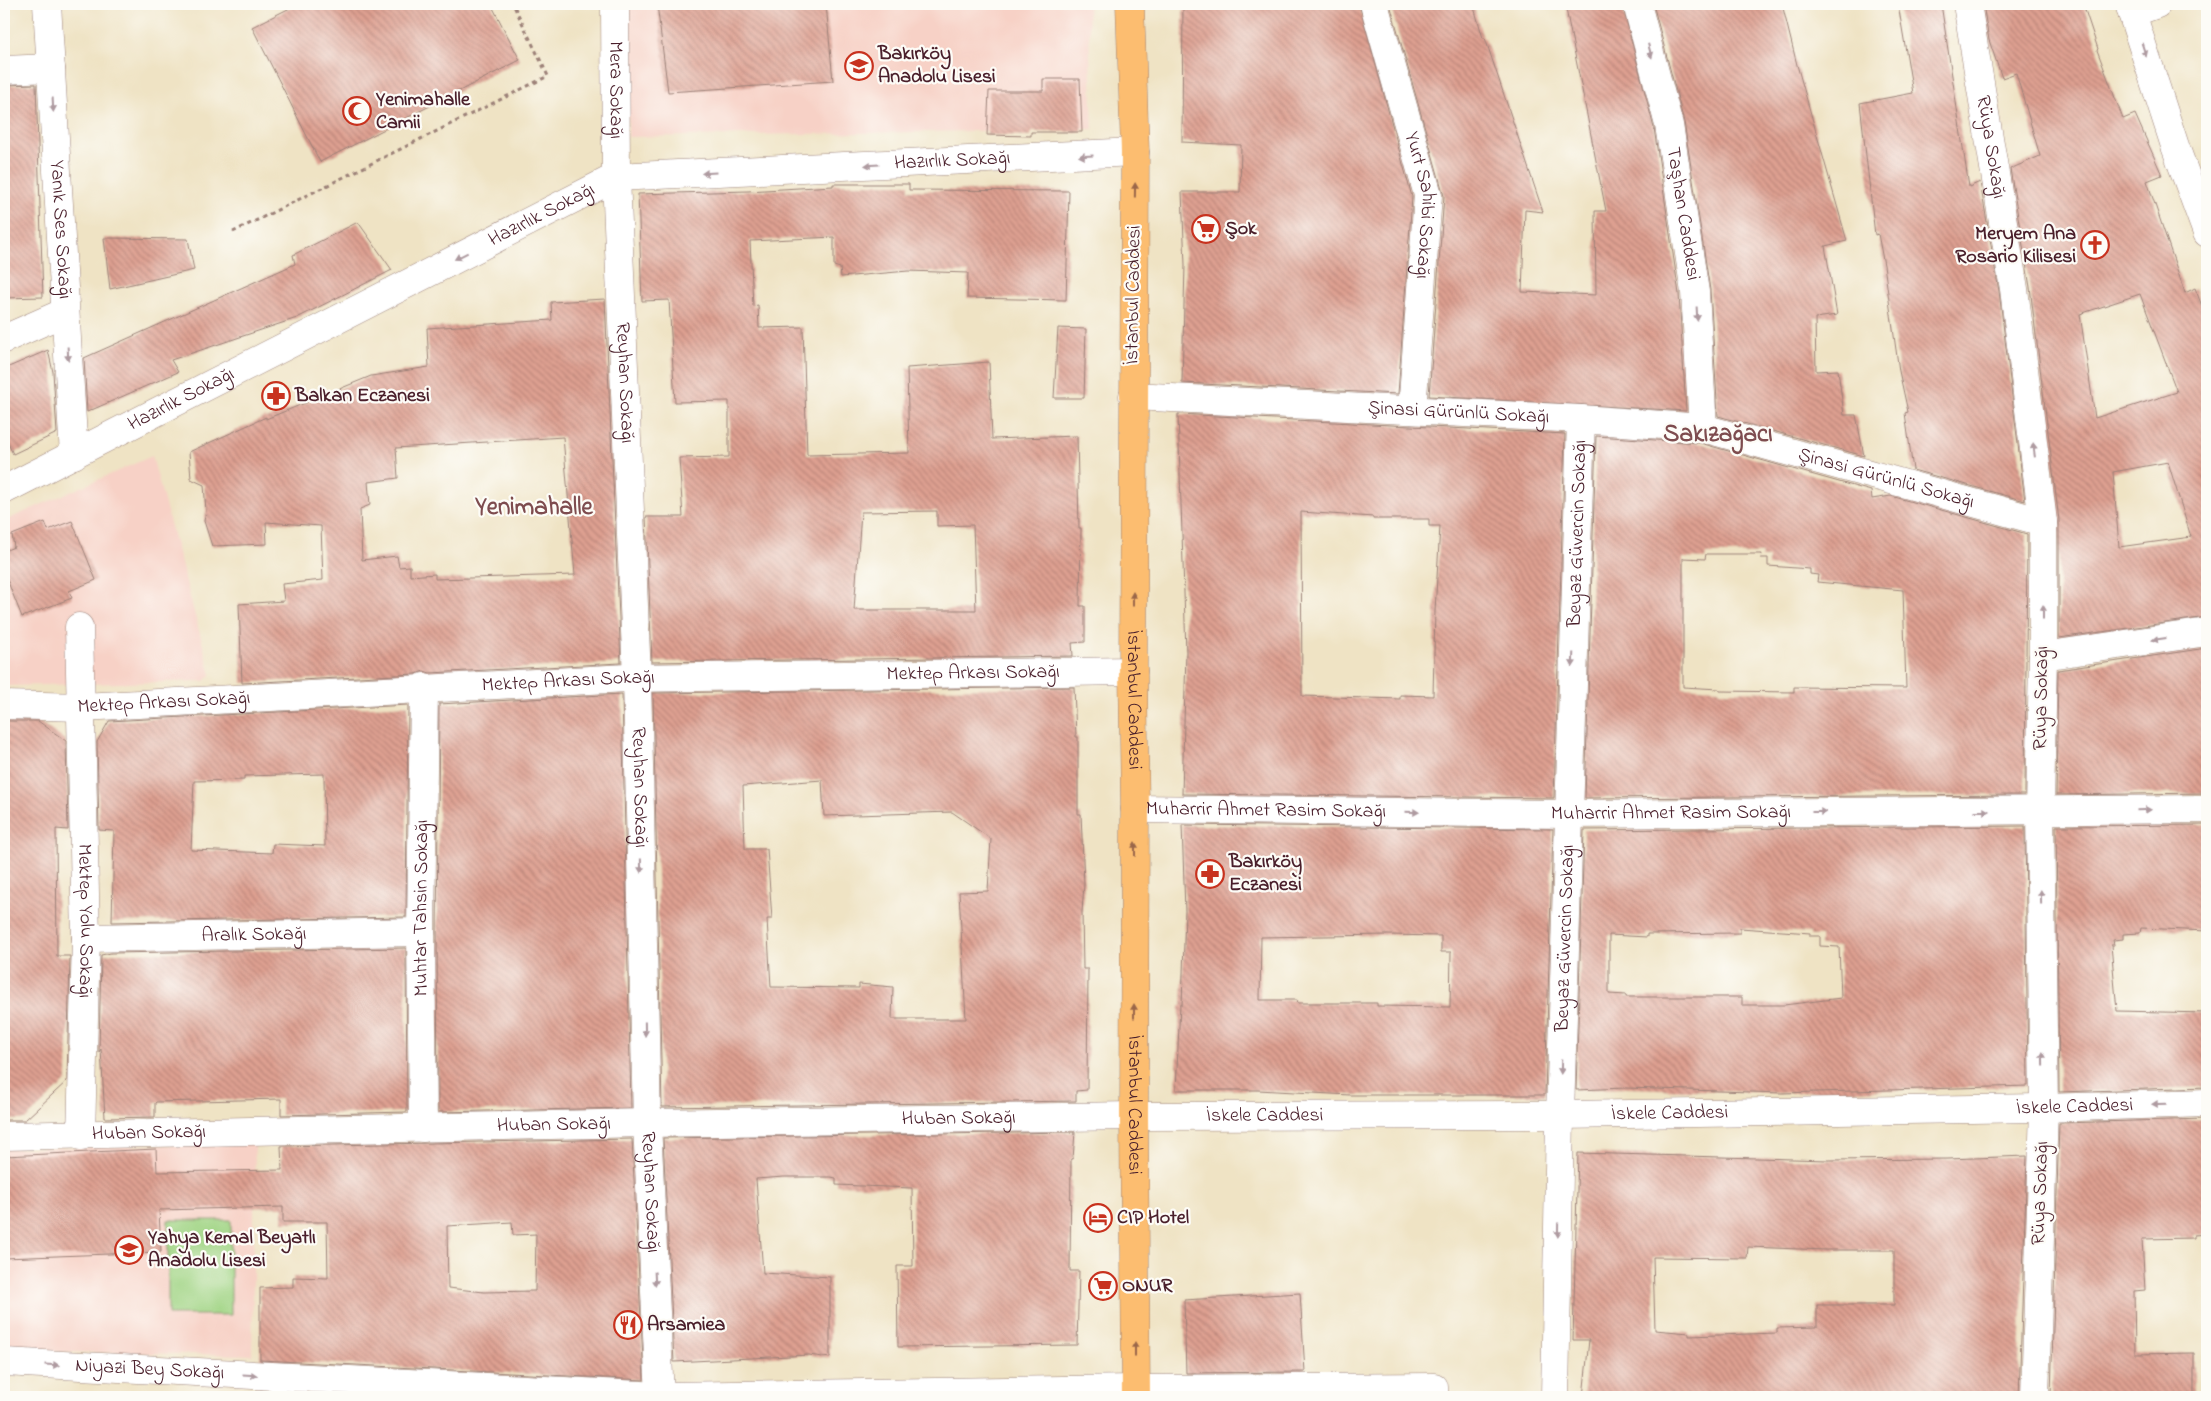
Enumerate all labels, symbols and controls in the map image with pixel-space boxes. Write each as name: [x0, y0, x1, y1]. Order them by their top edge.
place label: Bakırköy Anadolu Lisesi: [877, 40, 996, 92]
street label: Mera Sokağı: [600, 41, 630, 139]
one-way arrow: [1646, 43, 1654, 58]
one-way arrow: [2141, 43, 2149, 58]
school or university icon: Bakırköy Anadolu Lisesi: [844, 51, 874, 81]
place label: Yenimahalle Camii: [375, 86, 471, 138]
street label: Rüya Sokağı: [1968, 93, 2013, 201]
mosque icon: Yenimahalle Camii: [342, 96, 372, 126]
one-way arrow: [49, 97, 57, 113]
street label: Yurt Sahibi Sokağı: [1396, 128, 1443, 280]
street label: Hazırlık Sokağı: [893, 144, 1011, 178]
street label: Taşhan Caddesi: [1658, 145, 1708, 283]
one-way arrow: [1078, 152, 1094, 160]
street label: Yanık Ses Sokağı: [42, 159, 79, 300]
one-way arrow: [863, 162, 879, 170]
one-way arrow: [701, 169, 717, 177]
street label: Hazırlık Sokağı: [483, 176, 600, 254]
one-way arrow: [1131, 182, 1139, 198]
supermarket icon: Şok: [1191, 214, 1221, 244]
place label: Şok: [1225, 215, 1258, 244]
place label: Meryem Ana Rosario Kilisesi: [1955, 220, 2076, 272]
street label: İstanbul Caddesi: [1118, 225, 1150, 365]
church icon: Meryem Ana Rosario Kilisesi: [2080, 230, 2110, 260]
one-way arrow: [454, 252, 468, 260]
one-way arrow: [1693, 306, 1701, 322]
street label: Reyhan Sokağı: [608, 322, 642, 444]
one-way arrow: [64, 347, 72, 363]
street label: Hazırlık Sokağı: [123, 360, 240, 439]
pharmacy icon: Balkan Eczanesi: [261, 381, 291, 411]
place label: Balkan Eczanesi: [294, 382, 430, 411]
street label: Şinasi Gürünlü Sokağı: [1367, 394, 1550, 433]
district label: Sakızağacı: [1663, 417, 1773, 455]
street label: Beyaz Güvercin Sokağı: [1560, 439, 1596, 628]
street label: Şinasi Gürünlü Sokağı: [1795, 440, 1978, 517]
one-way arrow: [2030, 441, 2038, 457]
district label: Yenimahalle: [474, 490, 593, 526]
one-way arrow: [1129, 590, 1137, 606]
one-way arrow: [2039, 603, 2047, 619]
street label: İstanbul Caddesi: [1118, 630, 1149, 770]
one-way arrow: [2151, 635, 2167, 643]
street label: Rüya Sokağı: [2027, 646, 2058, 750]
one-way arrow: [1569, 652, 1577, 668]
street label: Mektep Arkası Sokağı: [886, 658, 1060, 689]
street label: Mektep Arkası Sokağı: [481, 663, 655, 700]
street label: Mektep Arkası Sokağı: [77, 684, 251, 722]
street label: Reyhan Sokağı: [624, 727, 655, 848]
street label: Muharrir Ahmet Rasim Sokağı: [1146, 795, 1386, 827]
street label: Muharrir Ahmet Rasim Sokağı: [1551, 798, 1791, 829]
one-way arrow: [2136, 806, 2152, 814]
one-way arrow: [1974, 807, 1990, 815]
one-way arrow: [1404, 808, 1420, 816]
one-way arrow: [1811, 808, 1827, 816]
street label: Muhtar Tahsin Sokağı: [406, 819, 438, 997]
one-way arrow: [1131, 840, 1139, 856]
street label: Mektep Yolu Sokağı: [69, 843, 101, 999]
street label: Beyaz Güvercin Sokağı: [1548, 844, 1584, 1033]
place label: Bakırköy Eczanesi: [1228, 848, 1302, 900]
one-way arrow: [637, 859, 645, 875]
pharmacy icon: Bakırköy Eczanesi: [1195, 859, 1225, 889]
one-way arrow: [2037, 888, 2045, 904]
street label: Aralık Sokağı: [201, 920, 307, 950]
one-way arrow: [1130, 1003, 1138, 1019]
one-way arrow: [641, 1021, 649, 1037]
street label: İstanbul Caddesi: [1119, 1035, 1149, 1175]
one-way arrow: [2039, 1051, 2047, 1067]
one-way arrow: [1557, 1059, 1565, 1075]
street label: İskele Caddesi: [2016, 1091, 2134, 1123]
street label: İskele Caddesi: [1611, 1098, 1729, 1129]
street label: İskele Caddesi: [1206, 1101, 1323, 1130]
one-way arrow: [2150, 1101, 2166, 1109]
street label: Huban Sokağı: [902, 1103, 1016, 1134]
street label: Huban Sokağı: [497, 1109, 611, 1141]
street label: Huban Sokağı: [92, 1117, 206, 1149]
street label: Reyhan Sokağı: [633, 1131, 668, 1254]
street label: Rüya Sokağı: [2025, 1140, 2058, 1246]
hotel icon: CIP Hotel: [1083, 1203, 1113, 1233]
place label: CIP Hotel: [1117, 1204, 1189, 1233]
one-way arrow: [1553, 1222, 1561, 1238]
place label: Yahya Kemal Beyatlı Anadolu Lisesi: [147, 1224, 316, 1276]
school or university icon: Yahya Kemal Beyatlı Anadolu Lisesi: [114, 1235, 144, 1265]
one-way arrow: [651, 1271, 659, 1287]
supermarket icon: ONUR: [1088, 1271, 1118, 1301]
place label: ONUR: [1122, 1272, 1173, 1301]
restaurant icon: Arsamiea: [613, 1310, 643, 1340]
place label: Arsamiea: [647, 1311, 726, 1340]
one-way arrow: [1131, 1340, 1139, 1356]
street label: Niyazi Bey Sokağı: [74, 1351, 225, 1389]
one-way arrow: [45, 1362, 61, 1370]
one-way arrow: [242, 1372, 258, 1380]

